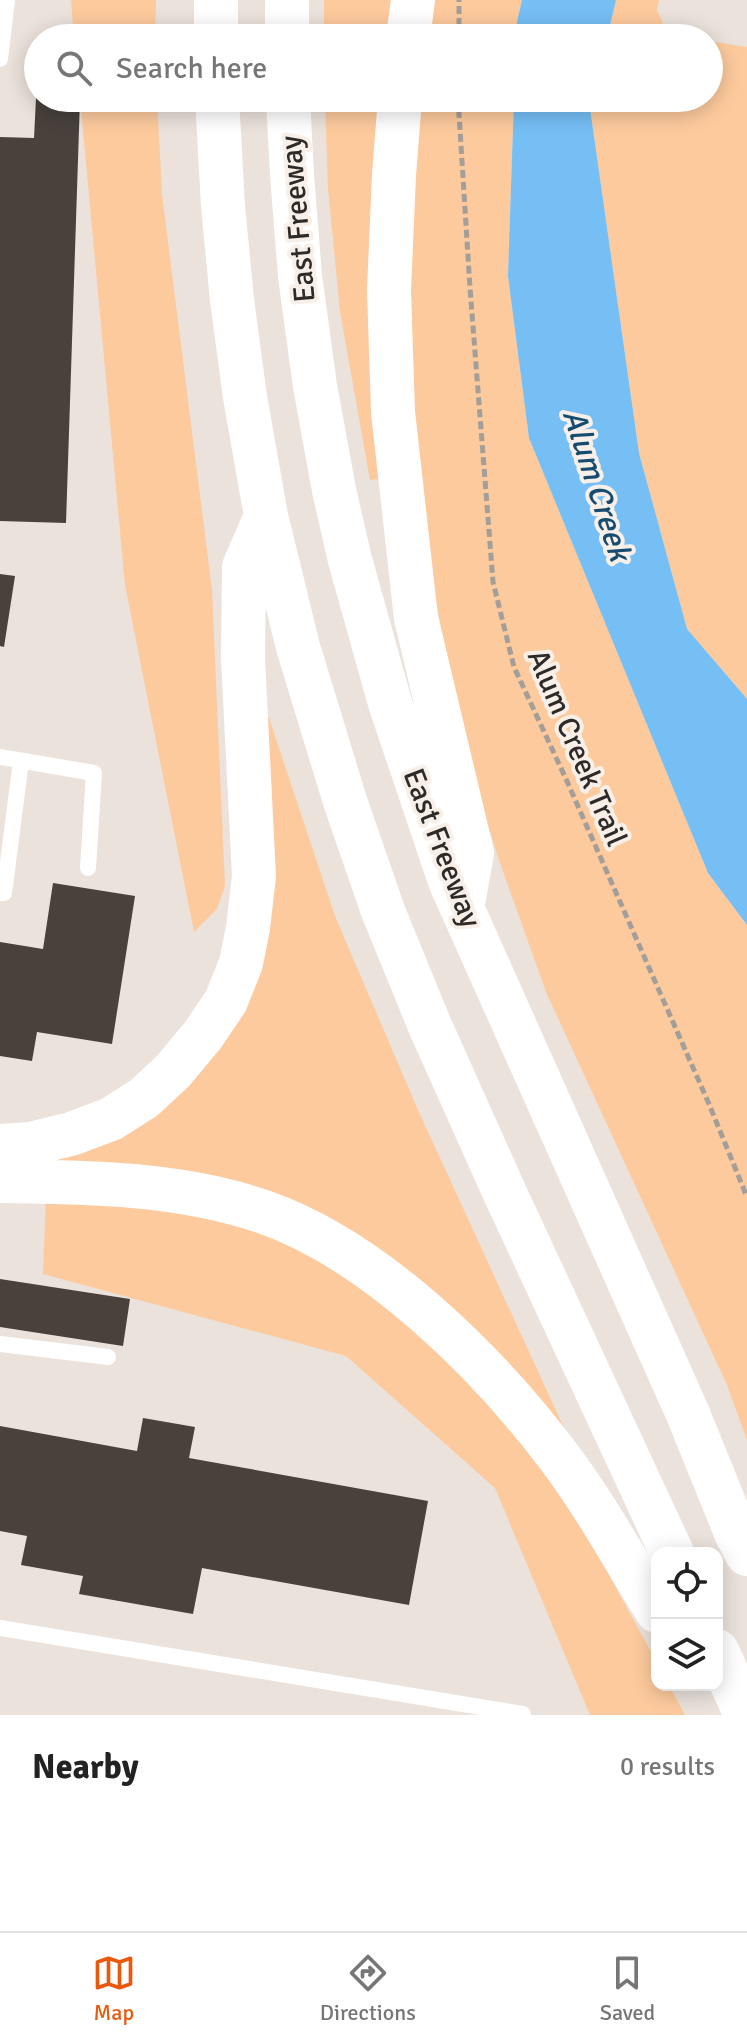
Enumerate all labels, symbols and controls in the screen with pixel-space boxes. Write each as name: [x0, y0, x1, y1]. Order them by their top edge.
search box: [24, 24, 723, 112]
icon: search: [52, 46, 96, 90]
text: Search here: [116, 50, 267, 87]
street label: East Freeway: [272, 134, 324, 304]
water label: Alum Creek: [554, 404, 641, 568]
street label: Alum Creek Trail: [519, 644, 635, 852]
street label: East Freeway: [395, 763, 489, 933]
map controls: [651, 1547, 723, 1691]
button: locate: [651, 1547, 723, 1619]
button: layers: [651, 1619, 723, 1691]
text: Nearby: [32, 1746, 139, 1788]
text: 0 results: [620, 1751, 715, 1783]
tab: Map: [92, 1951, 136, 2026]
tab: Directions: [320, 1951, 416, 2026]
tab: Saved: [600, 1951, 655, 2026]

